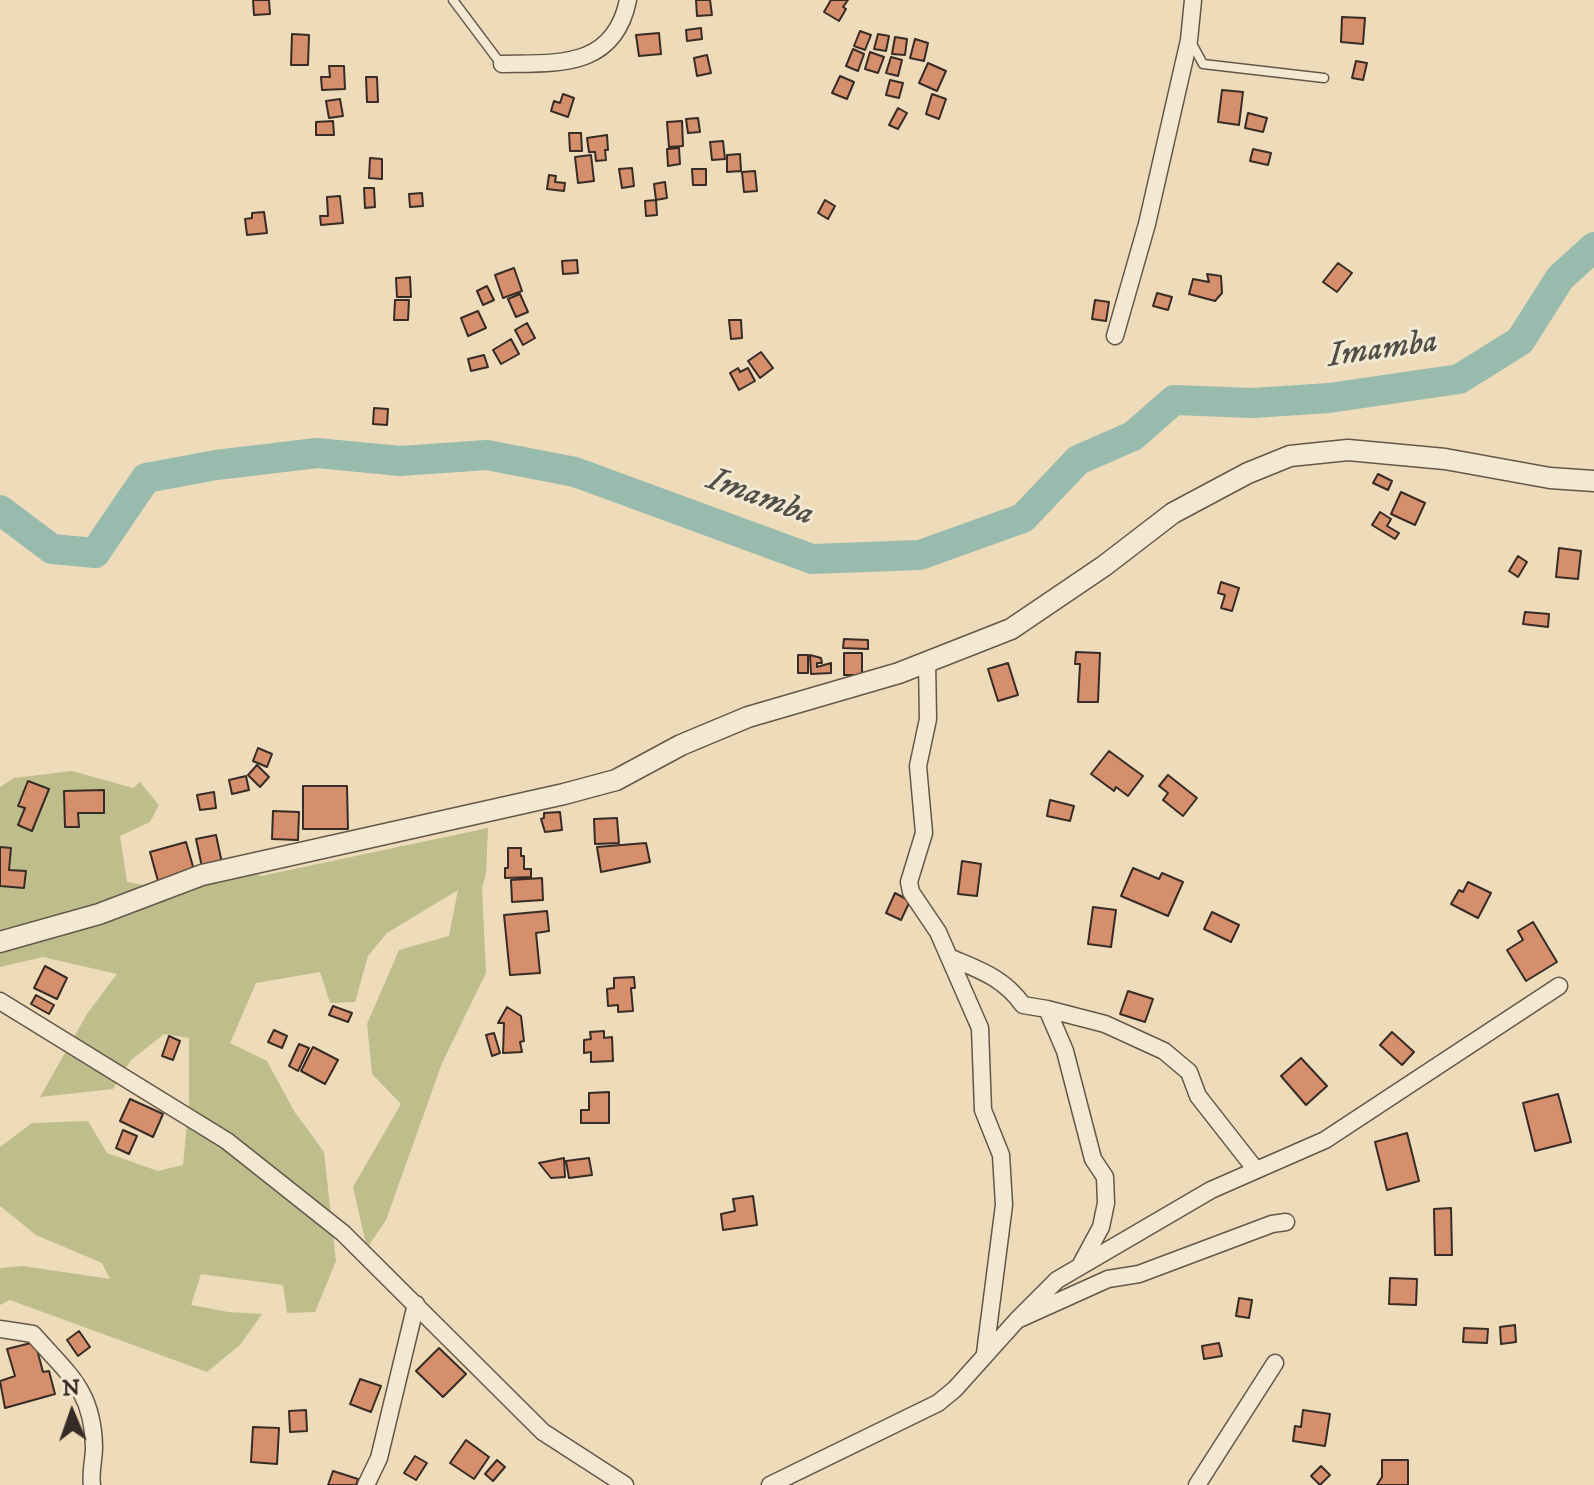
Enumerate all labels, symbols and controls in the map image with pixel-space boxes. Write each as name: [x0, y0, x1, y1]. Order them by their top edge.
water label: Imamba: [1326, 323, 1440, 379]
water label: Imamba: [701, 461, 819, 537]
north arrow: [32, 1373, 112, 1453]
text: N: [62, 1375, 81, 1402]

